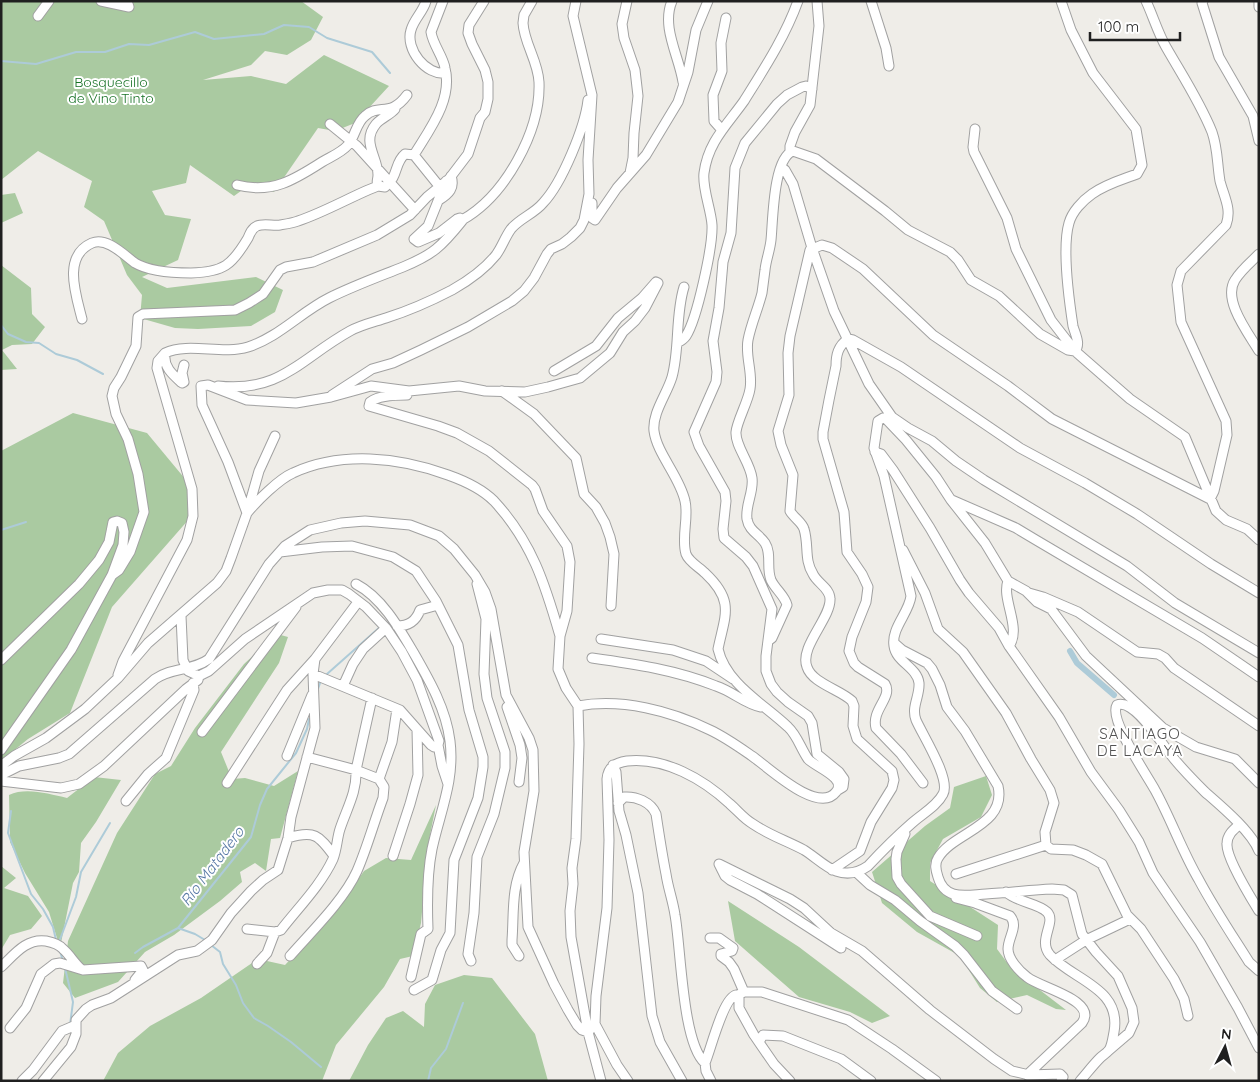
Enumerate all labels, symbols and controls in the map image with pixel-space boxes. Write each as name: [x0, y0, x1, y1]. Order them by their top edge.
scale bar: [1090, 10, 1180, 42]
text: 100 m: [1098, 17, 1139, 36]
park label: Bosquecillo de Vino Tinto: [68, 73, 154, 107]
district label: SANTIAGO DE LACAYA: [1097, 724, 1183, 760]
water label: Río Matadero: [176, 822, 248, 909]
north arrow: [1200, 1022, 1250, 1072]
text: N: [1220, 1025, 1232, 1044]

